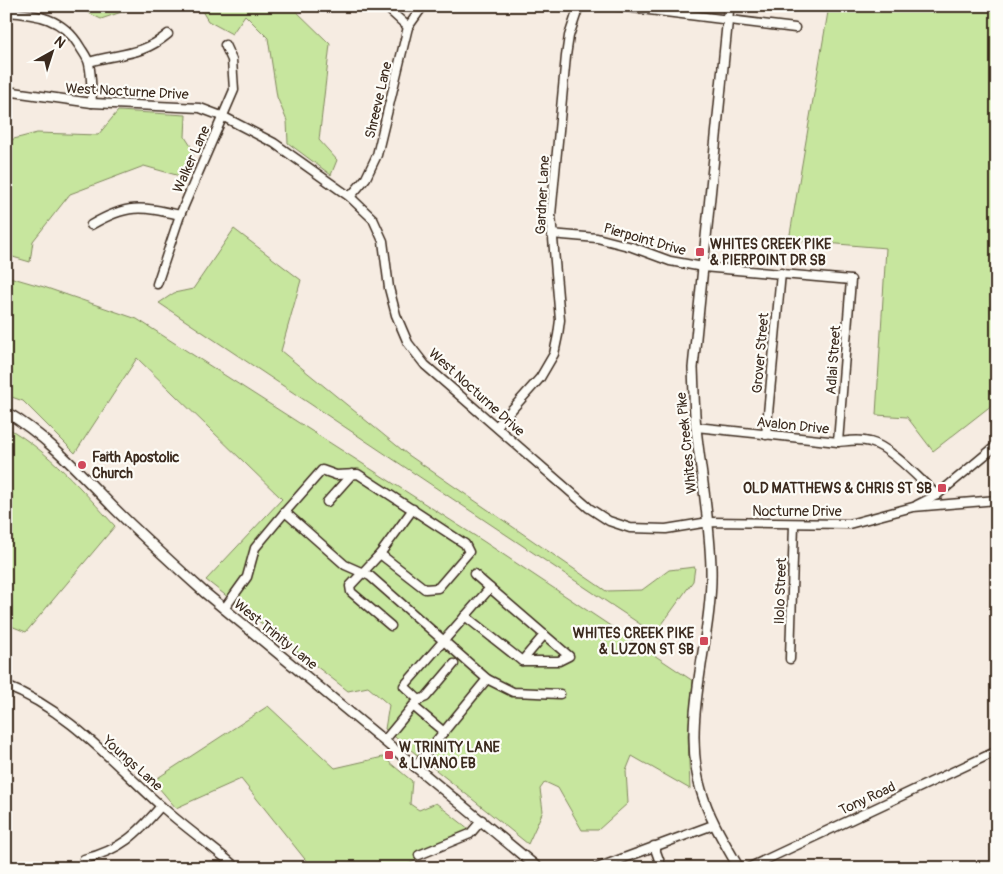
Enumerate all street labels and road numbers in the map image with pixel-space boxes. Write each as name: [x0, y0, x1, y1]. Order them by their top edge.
street label: Shreeve Lane: [361, 60, 396, 140]
street label: West Nocturne Drive: [65, 80, 189, 103]
street label: Walker Lane: [169, 123, 214, 195]
street label: Gardner Lane: [532, 155, 553, 235]
street label: Pierpoint Drive: [602, 220, 688, 259]
street label: Grover Street: [749, 312, 773, 394]
street label: Adlai Street: [823, 325, 844, 395]
street label: West Nocturne Drive: [425, 345, 528, 440]
street label: Whites Creek Pike: [673, 391, 700, 495]
street label: Avalon Drive: [756, 413, 830, 438]
street label: Nocturne Drive: [752, 503, 842, 520]
street label: Ilolo Street: [771, 557, 790, 625]
street label: West Trinity Lane: [231, 596, 321, 673]
street label: Youngs Lane: [99, 731, 166, 795]
street label: Tony Road: [836, 778, 898, 819]

